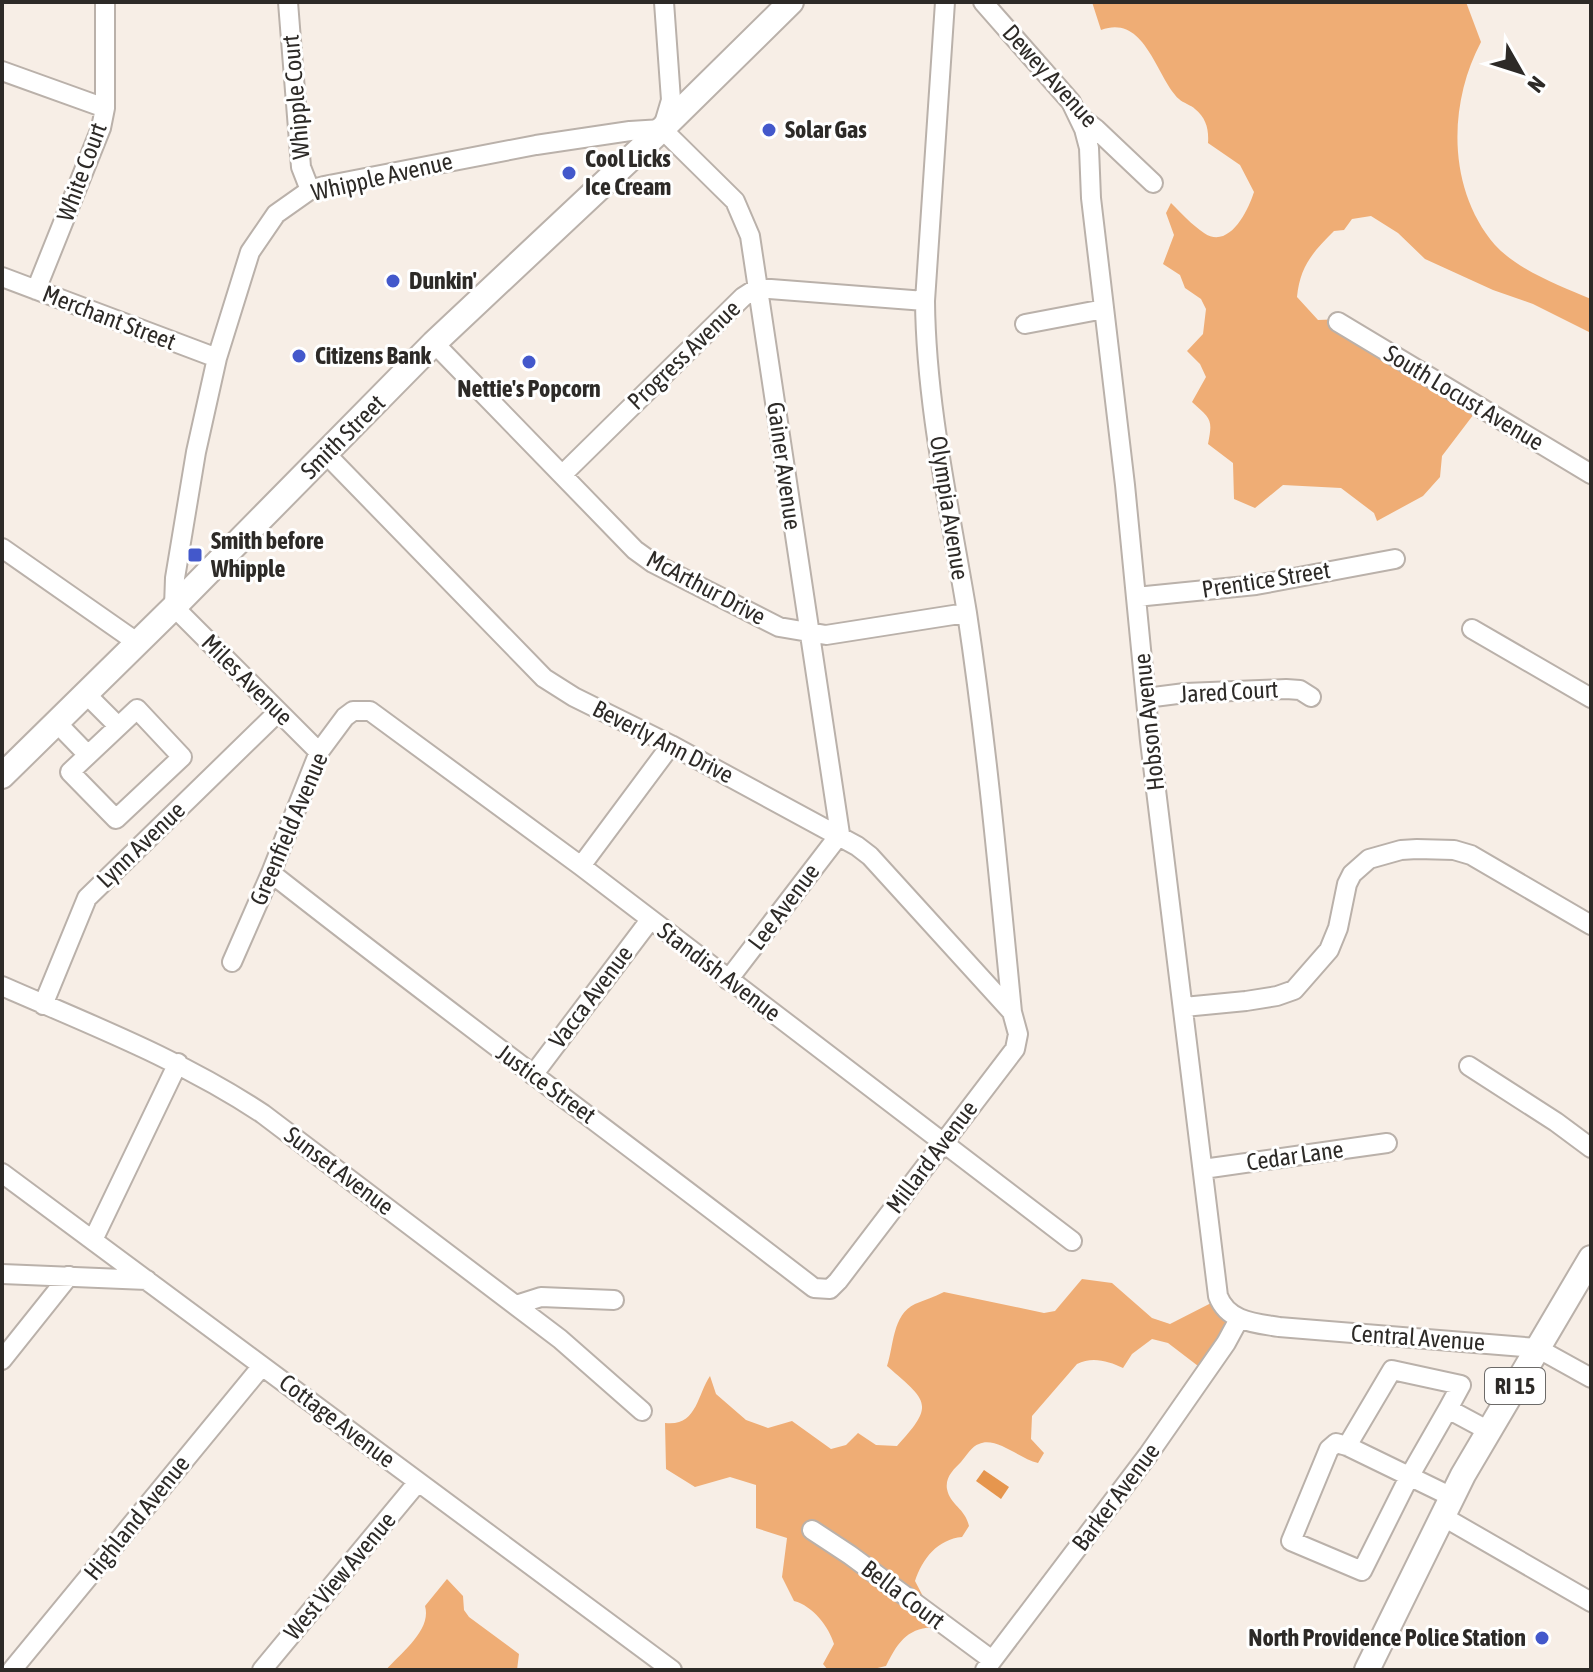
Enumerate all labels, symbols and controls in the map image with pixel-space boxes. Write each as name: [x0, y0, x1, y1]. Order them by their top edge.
street label: Dewey Avenue: [997, 19, 1103, 132]
north arrow: [1481, 32, 1561, 112]
street label: Whipple Court: [277, 34, 314, 161]
text: N: [1522, 71, 1551, 98]
place label: Solar Gas: [785, 116, 867, 143]
street label: White Court: [51, 119, 112, 225]
marker: Solar Gas: [760, 121, 778, 139]
place label: Cool Licks Ice Cream: [585, 145, 671, 200]
street label: Whipple Avenue: [309, 147, 455, 206]
marker: Cool Licks Ice Cream: [560, 164, 578, 182]
place label: Dunkin': [409, 267, 477, 294]
marker: Dunkin': [384, 272, 402, 290]
street label: Merchant Street: [39, 280, 180, 355]
street label: Progress Avenue: [622, 295, 745, 415]
street label: South Locust Avenue: [1380, 339, 1549, 456]
place label: Citizens Bank: [315, 342, 432, 369]
marker: Citizens Bank: [290, 347, 308, 365]
marker: Nettie's Popcorn: [520, 353, 538, 371]
place label: Nettie's Popcorn: [457, 375, 601, 402]
street label: Smith Street: [295, 389, 390, 484]
street label: Gainer Avenue: [762, 400, 807, 532]
street label: Olympia Avenue: [925, 434, 974, 582]
place label: Smith before Whipple: [210, 527, 324, 582]
street label: McArthur Drive: [642, 545, 770, 630]
marker: Smith before Whipple: [186, 546, 204, 564]
street label: Prentice Street: [1200, 556, 1332, 603]
street label: Miles Avenue: [197, 629, 298, 730]
street label: Hobson Avenue: [1128, 652, 1169, 792]
street label: Jared Court: [1179, 675, 1279, 708]
street label: Beverly Ann Drive: [589, 695, 738, 789]
street label: Greenfield Avenue: [244, 748, 333, 909]
street label: Lynn Avenue: [91, 796, 190, 893]
street label: Lee Avenue: [743, 858, 825, 955]
street label: Standish Avenue: [653, 917, 786, 1026]
street label: Vacca Avenue: [543, 940, 638, 1053]
street label: Justice Street: [491, 1039, 601, 1129]
street label: Millard Avenue: [881, 1095, 983, 1218]
street label: Sunset Avenue: [280, 1121, 399, 1220]
street label: Cedar Lane: [1245, 1135, 1345, 1176]
street label: Central Avenue: [1350, 1319, 1486, 1356]
street label: Cottage Avenue: [274, 1368, 400, 1473]
road number: RI 15: [1485, 1368, 1545, 1404]
street label: Barker Avenue: [1066, 1438, 1165, 1556]
street label: Highland Avenue: [78, 1450, 195, 1585]
street label: West View Avenue: [278, 1506, 401, 1645]
street label: Bella Court: [856, 1555, 950, 1635]
place label: North Providence Police Station: [1248, 1624, 1526, 1651]
marker: North Providence Police Station: [1533, 1629, 1551, 1647]

